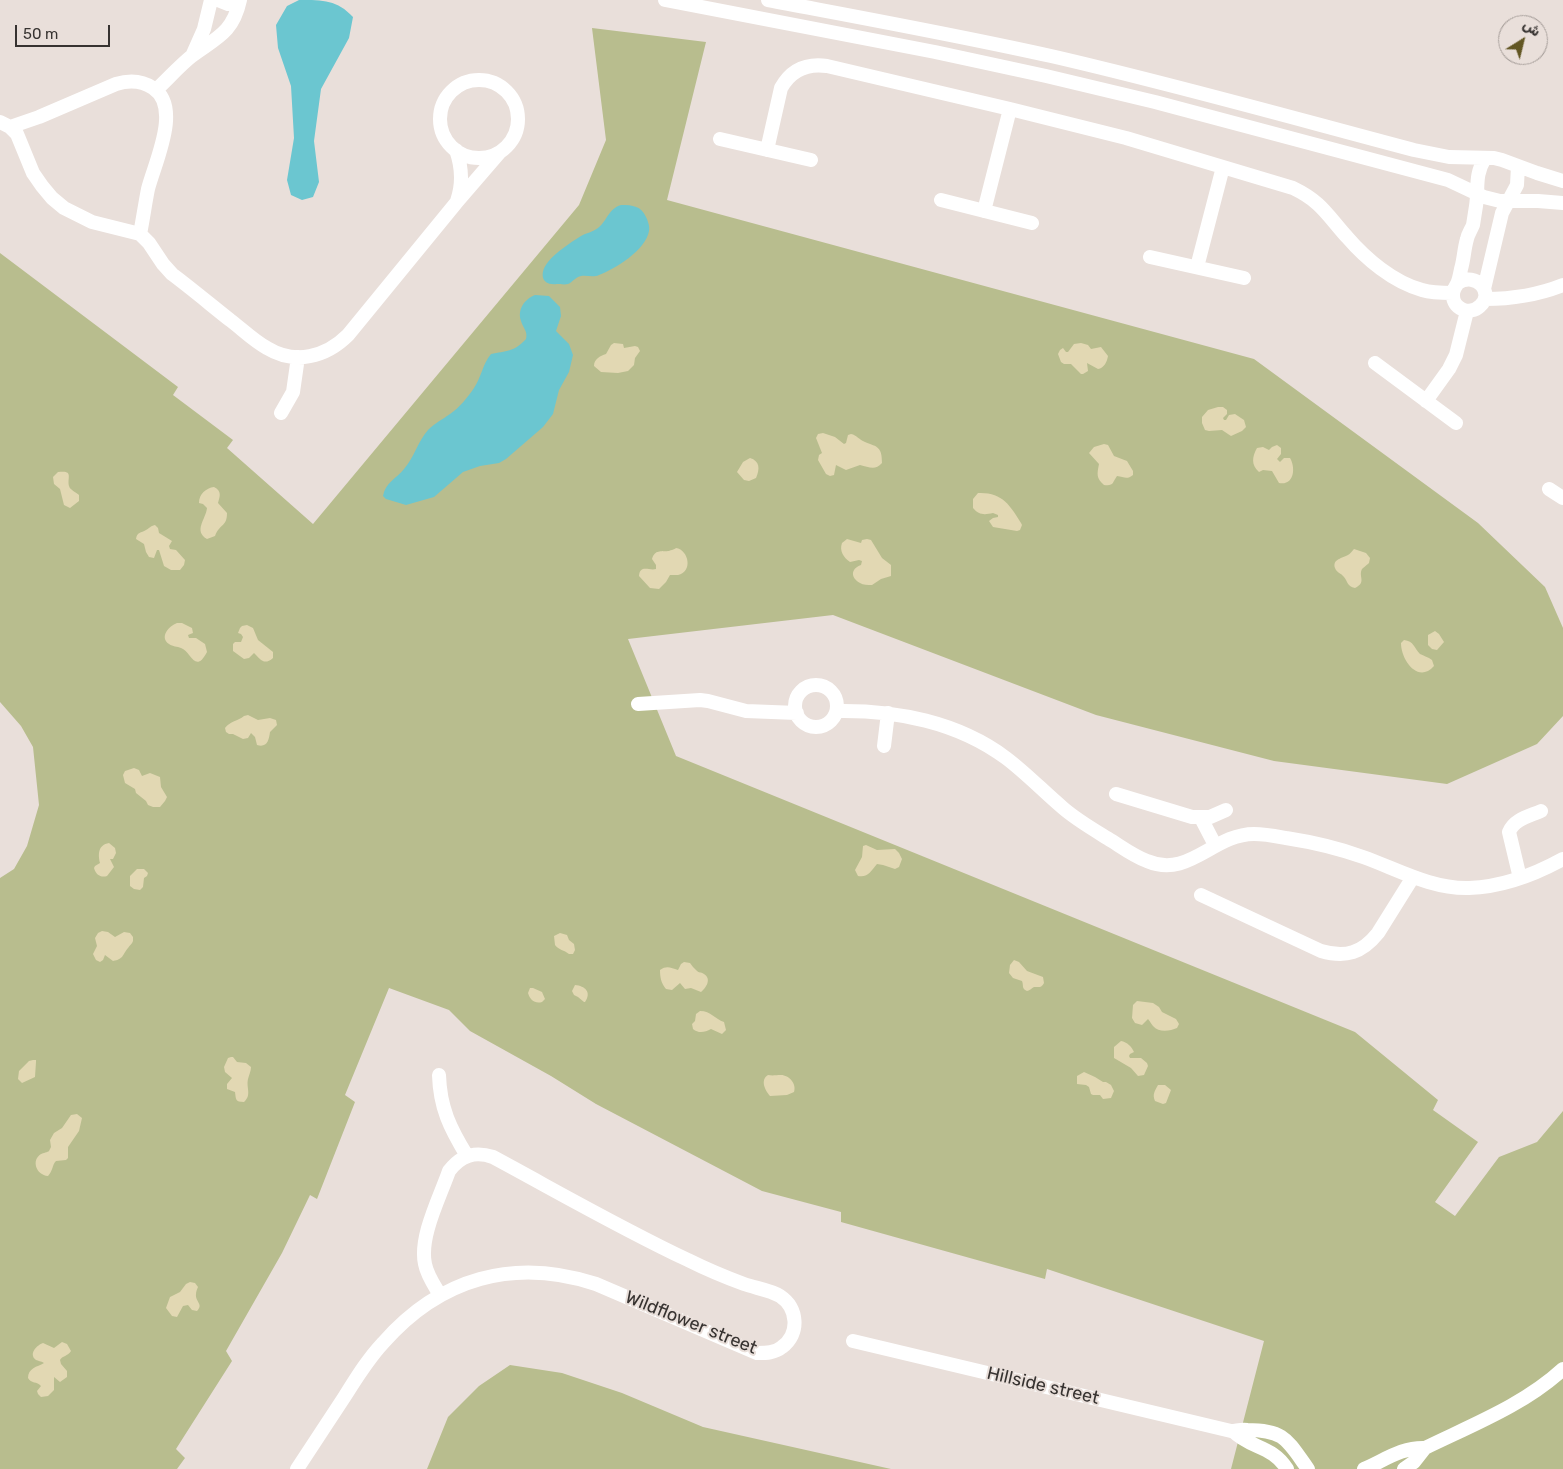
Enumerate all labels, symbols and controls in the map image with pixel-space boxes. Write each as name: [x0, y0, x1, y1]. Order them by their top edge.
scale bar: [18, 15, 112, 47]
north arrow: [1498, 15, 1548, 65]
text: ش: [1519, 16, 1544, 40]
text: 50 m: [23, 25, 58, 43]
street label: Wildflower street: [622, 1287, 760, 1359]
street label: Hillside street: [985, 1363, 1101, 1409]

